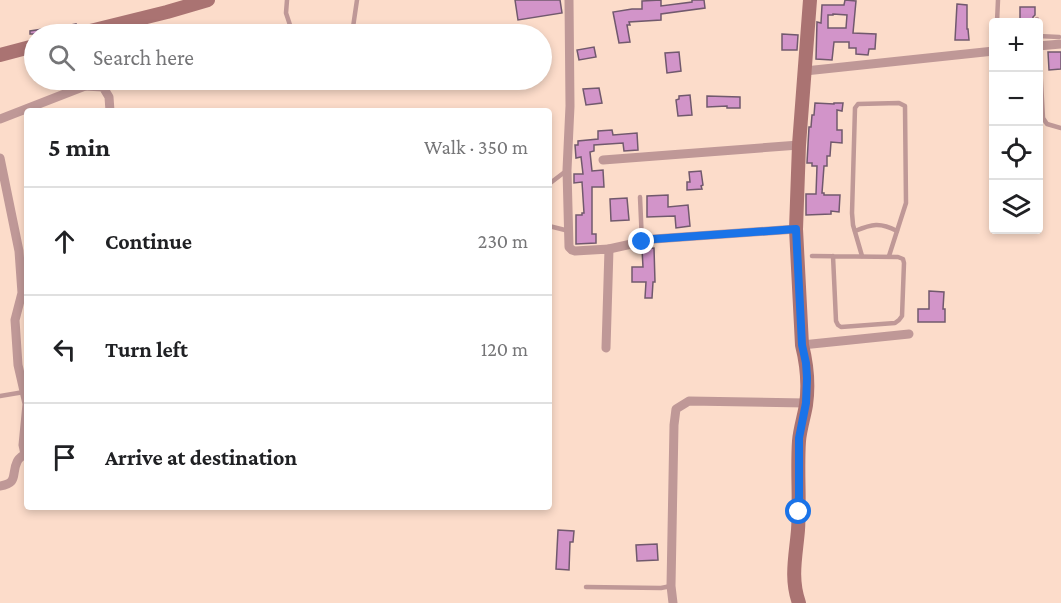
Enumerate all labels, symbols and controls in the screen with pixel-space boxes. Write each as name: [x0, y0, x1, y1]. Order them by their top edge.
map controls: [989, 18, 1043, 234]
button: +: [989, 18, 1043, 72]
search box: [24, 24, 552, 90]
icon: search: [45, 41, 78, 74]
text: Search here: [93, 45, 194, 70]
button: −: [989, 72, 1043, 126]
button: locate: [989, 126, 1043, 180]
text: 5 min: [48, 133, 110, 162]
text: Walk · 350 m: [424, 136, 528, 158]
button: layers: [989, 180, 1043, 234]
icon: ahead: [48, 225, 81, 258]
route end: [628, 228, 654, 254]
text: Continue: [105, 229, 192, 254]
text: 230 m: [478, 230, 528, 252]
icon: left: [48, 333, 81, 366]
text: Turn left: [105, 337, 188, 362]
text: 120 m: [481, 338, 528, 360]
icon: arrive: [48, 441, 81, 474]
text: Arrive at destination: [105, 445, 297, 470]
route start: [785, 498, 811, 524]

